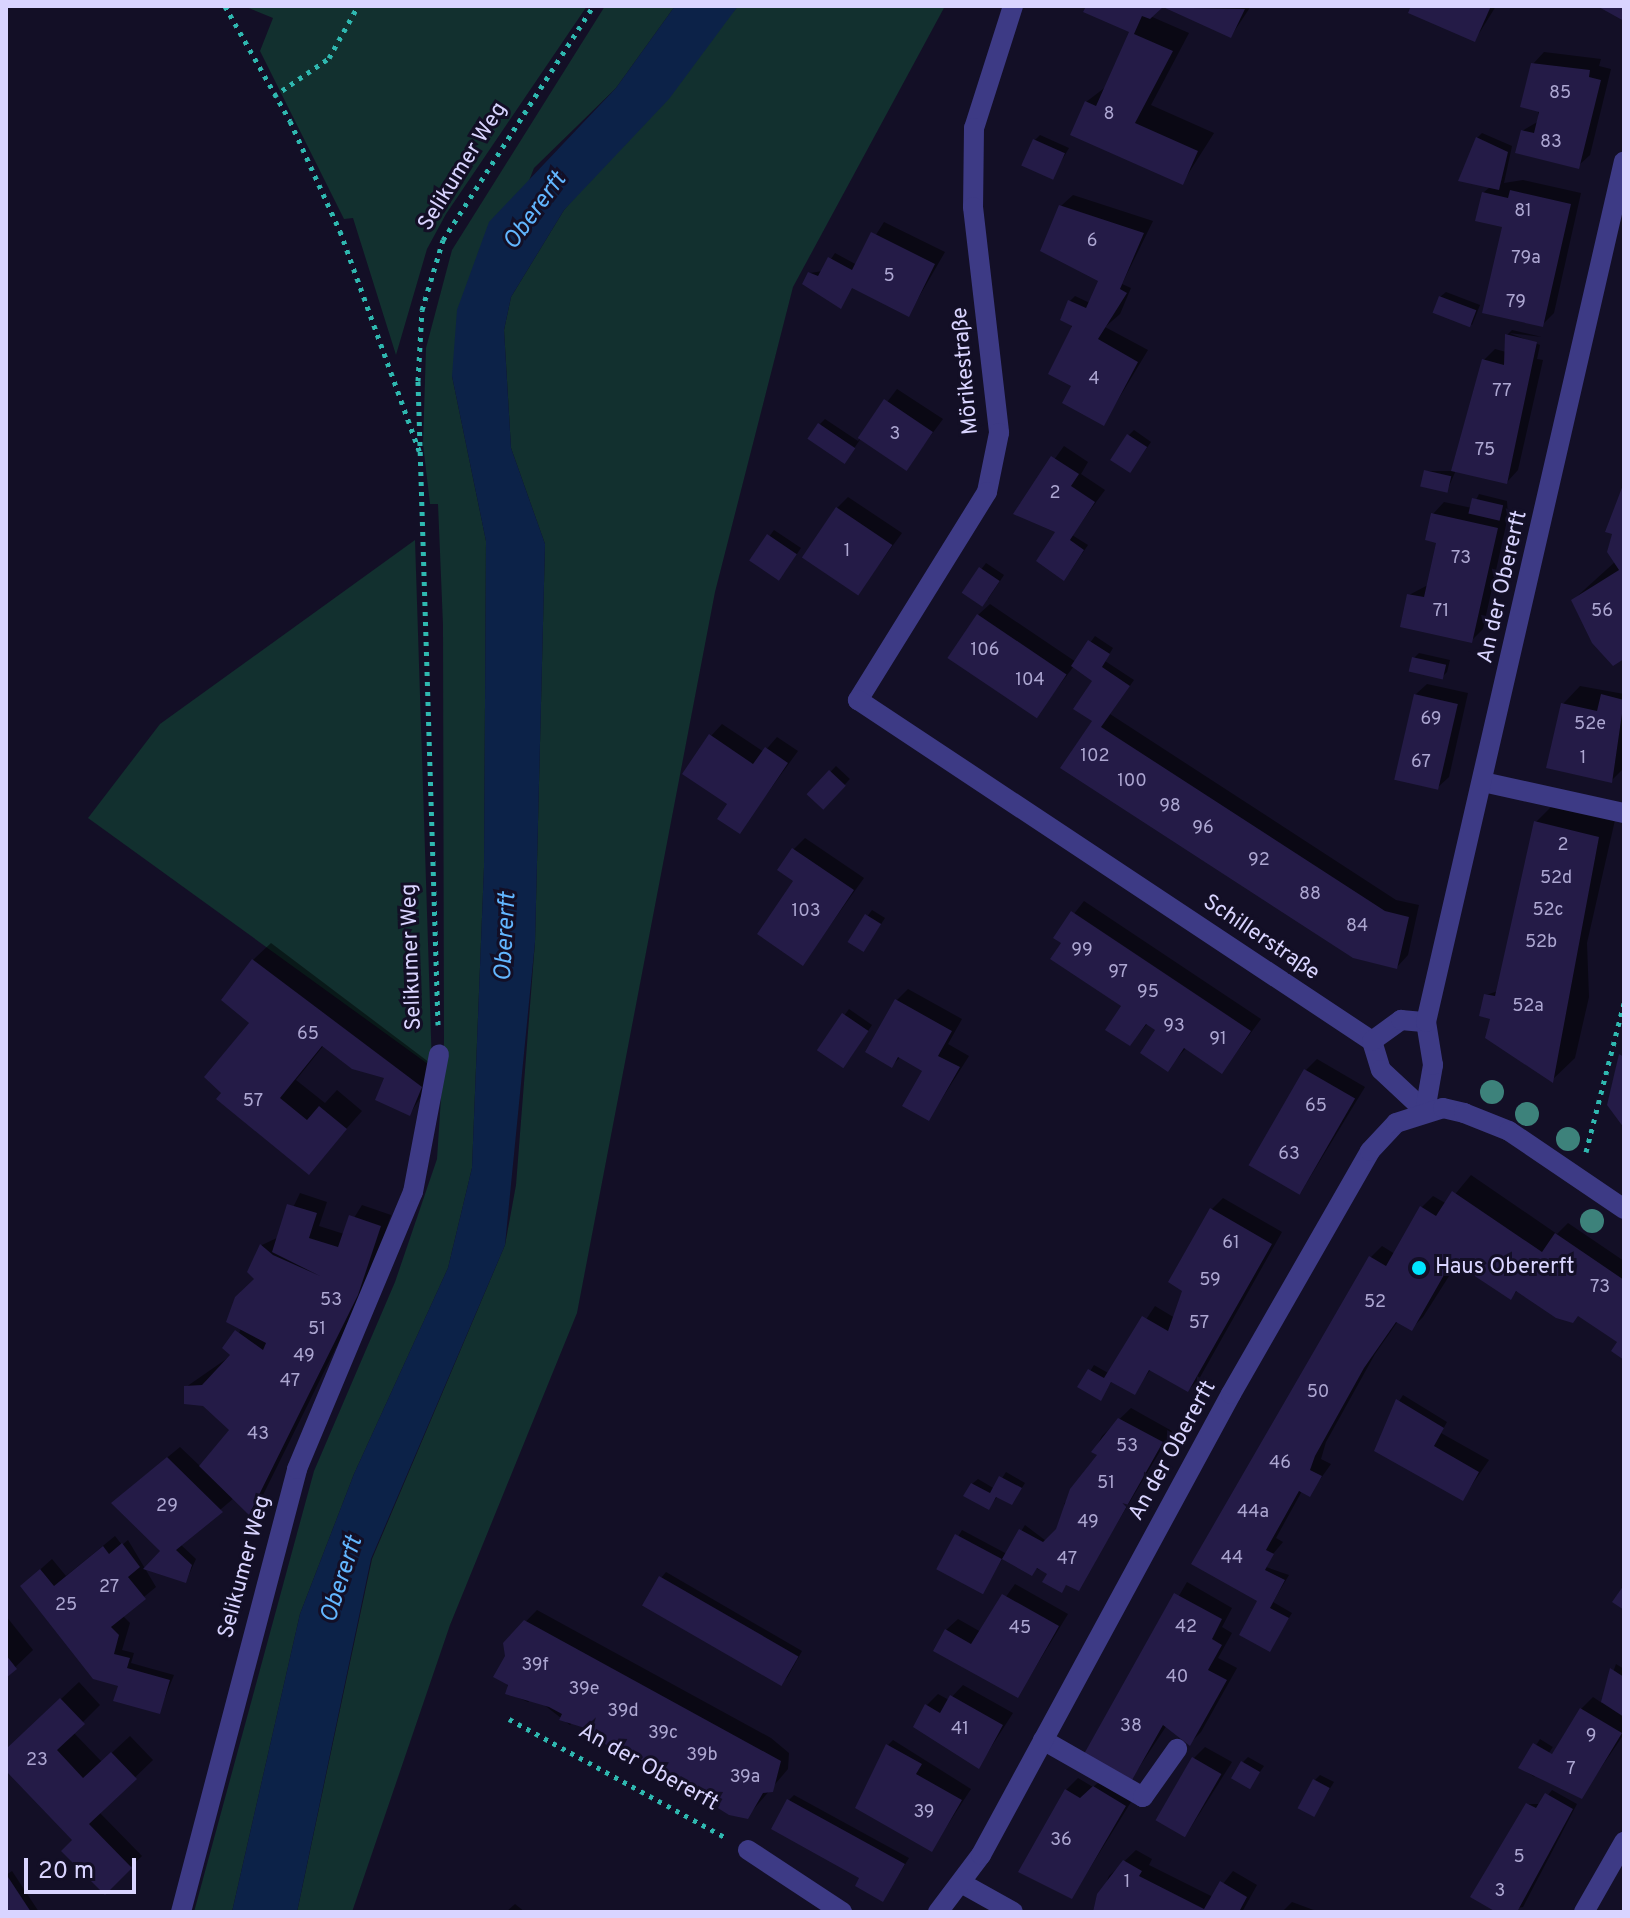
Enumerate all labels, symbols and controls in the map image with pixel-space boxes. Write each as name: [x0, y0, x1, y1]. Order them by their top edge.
house number: 85: [1549, 83, 1571, 105]
street label: Selikumer Weg: [413, 98, 513, 236]
house number: 8: [1104, 104, 1114, 126]
house number: 83: [1540, 132, 1562, 154]
water label: Obererft: [498, 167, 574, 257]
house number: 81: [1514, 201, 1532, 223]
house number: 6: [1087, 231, 1097, 253]
house number: 79a: [1511, 248, 1541, 270]
house number: 5: [883, 266, 895, 288]
house number: 79: [1506, 292, 1526, 314]
street label: Mörikestraße: [947, 306, 985, 436]
house number: 4: [1088, 369, 1100, 391]
house number: 77: [1492, 381, 1512, 403]
house number: 3: [890, 424, 900, 446]
house number: 75: [1475, 440, 1495, 462]
house number: 2: [1049, 483, 1061, 505]
street label: An der Obererft: [1473, 508, 1533, 666]
house number: 1: [844, 541, 850, 563]
house number: 73: [1451, 548, 1471, 570]
house number: 71: [1433, 601, 1449, 623]
house number: 56: [1591, 601, 1613, 623]
house number: 106: [970, 640, 1000, 662]
house number: 104: [1015, 670, 1045, 692]
house number: 69: [1421, 709, 1441, 731]
house number: 52e: [1574, 714, 1606, 736]
house number: 102: [1080, 746, 1110, 768]
house number: 1: [1580, 748, 1586, 770]
house number: 67: [1411, 752, 1431, 774]
house number: 100: [1117, 771, 1147, 793]
house number: 98: [1159, 796, 1181, 818]
house number: 96: [1192, 818, 1214, 840]
house number: 2: [1557, 835, 1569, 857]
house number: 92: [1248, 850, 1270, 872]
house number: 52d: [1540, 868, 1572, 890]
street label: Selikumer Weg: [396, 883, 428, 1031]
house number: 88: [1299, 884, 1321, 906]
street label: Schillerstraße: [1198, 889, 1324, 987]
water label: Obererft: [490, 892, 524, 982]
house number: 52c: [1532, 900, 1564, 922]
house number: 103: [791, 901, 821, 923]
house number: 84: [1346, 916, 1368, 938]
house number: 52b: [1525, 932, 1557, 954]
house number: 99: [1071, 940, 1093, 962]
house number: 97: [1108, 962, 1128, 984]
house number: 95: [1137, 982, 1159, 1004]
house number: 52a: [1512, 996, 1544, 1018]
house number: 93: [1163, 1016, 1185, 1038]
house number: 65: [297, 1024, 319, 1046]
house number: 91: [1209, 1029, 1227, 1051]
house number: 57: [243, 1091, 263, 1113]
house number: 65: [1305, 1096, 1327, 1118]
house number: 63: [1278, 1144, 1300, 1166]
house number: 61: [1222, 1233, 1240, 1255]
place label: Haus Obererft: [1435, 1255, 1575, 1281]
marker: Haus Obererft: [1410, 1259, 1428, 1277]
house number: 59: [1199, 1270, 1221, 1292]
house number: 73: [1590, 1277, 1610, 1299]
house number: 53: [320, 1290, 342, 1312]
house number: 52: [1364, 1292, 1386, 1314]
house number: 57: [1189, 1313, 1209, 1335]
house number: 51: [308, 1319, 326, 1341]
house number: 49: [293, 1346, 315, 1368]
house number: 47: [280, 1371, 300, 1393]
street label: An der Obererft: [1124, 1376, 1222, 1526]
house number: 50: [1307, 1382, 1329, 1404]
house number: 43: [247, 1424, 269, 1446]
house number: 53: [1116, 1436, 1138, 1458]
house number: 46: [1269, 1453, 1291, 1475]
house number: 51: [1097, 1473, 1115, 1495]
street label: Selikumer Weg: [213, 1492, 277, 1642]
house number: 29: [156, 1496, 178, 1518]
house number: 44a: [1237, 1502, 1269, 1524]
house number: 49: [1077, 1512, 1099, 1534]
water label: Obererft: [316, 1533, 370, 1627]
house number: 44: [1221, 1548, 1243, 1570]
house number: 47: [1057, 1549, 1077, 1571]
house number: 27: [99, 1577, 119, 1599]
house number: 25: [55, 1595, 77, 1617]
house number: 42: [1175, 1617, 1197, 1639]
house number: 45: [1009, 1618, 1031, 1640]
house number: 39f: [521, 1655, 549, 1677]
house number: 40: [1166, 1667, 1188, 1689]
house number: 39e: [569, 1679, 599, 1701]
house number: 39d: [607, 1701, 639, 1723]
house number: 38: [1120, 1716, 1142, 1738]
street label: An der Obererft: [573, 1719, 723, 1817]
house number: 41: [951, 1719, 969, 1741]
house number: 39c: [648, 1723, 678, 1745]
house number: 9: [1586, 1726, 1596, 1748]
house number: 39b: [686, 1745, 718, 1767]
house number: 23: [26, 1750, 48, 1772]
house number: 7: [1566, 1759, 1576, 1781]
house number: 39a: [730, 1767, 760, 1789]
house number: 39: [913, 1802, 935, 1824]
house number: 36: [1050, 1830, 1072, 1852]
scale bar: [28, 1842, 140, 1892]
house number: 5: [1513, 1847, 1525, 1869]
text: 20 m: [38, 1857, 94, 1887]
house number: 1: [1124, 1872, 1130, 1894]
house number: 3: [1495, 1881, 1505, 1903]

